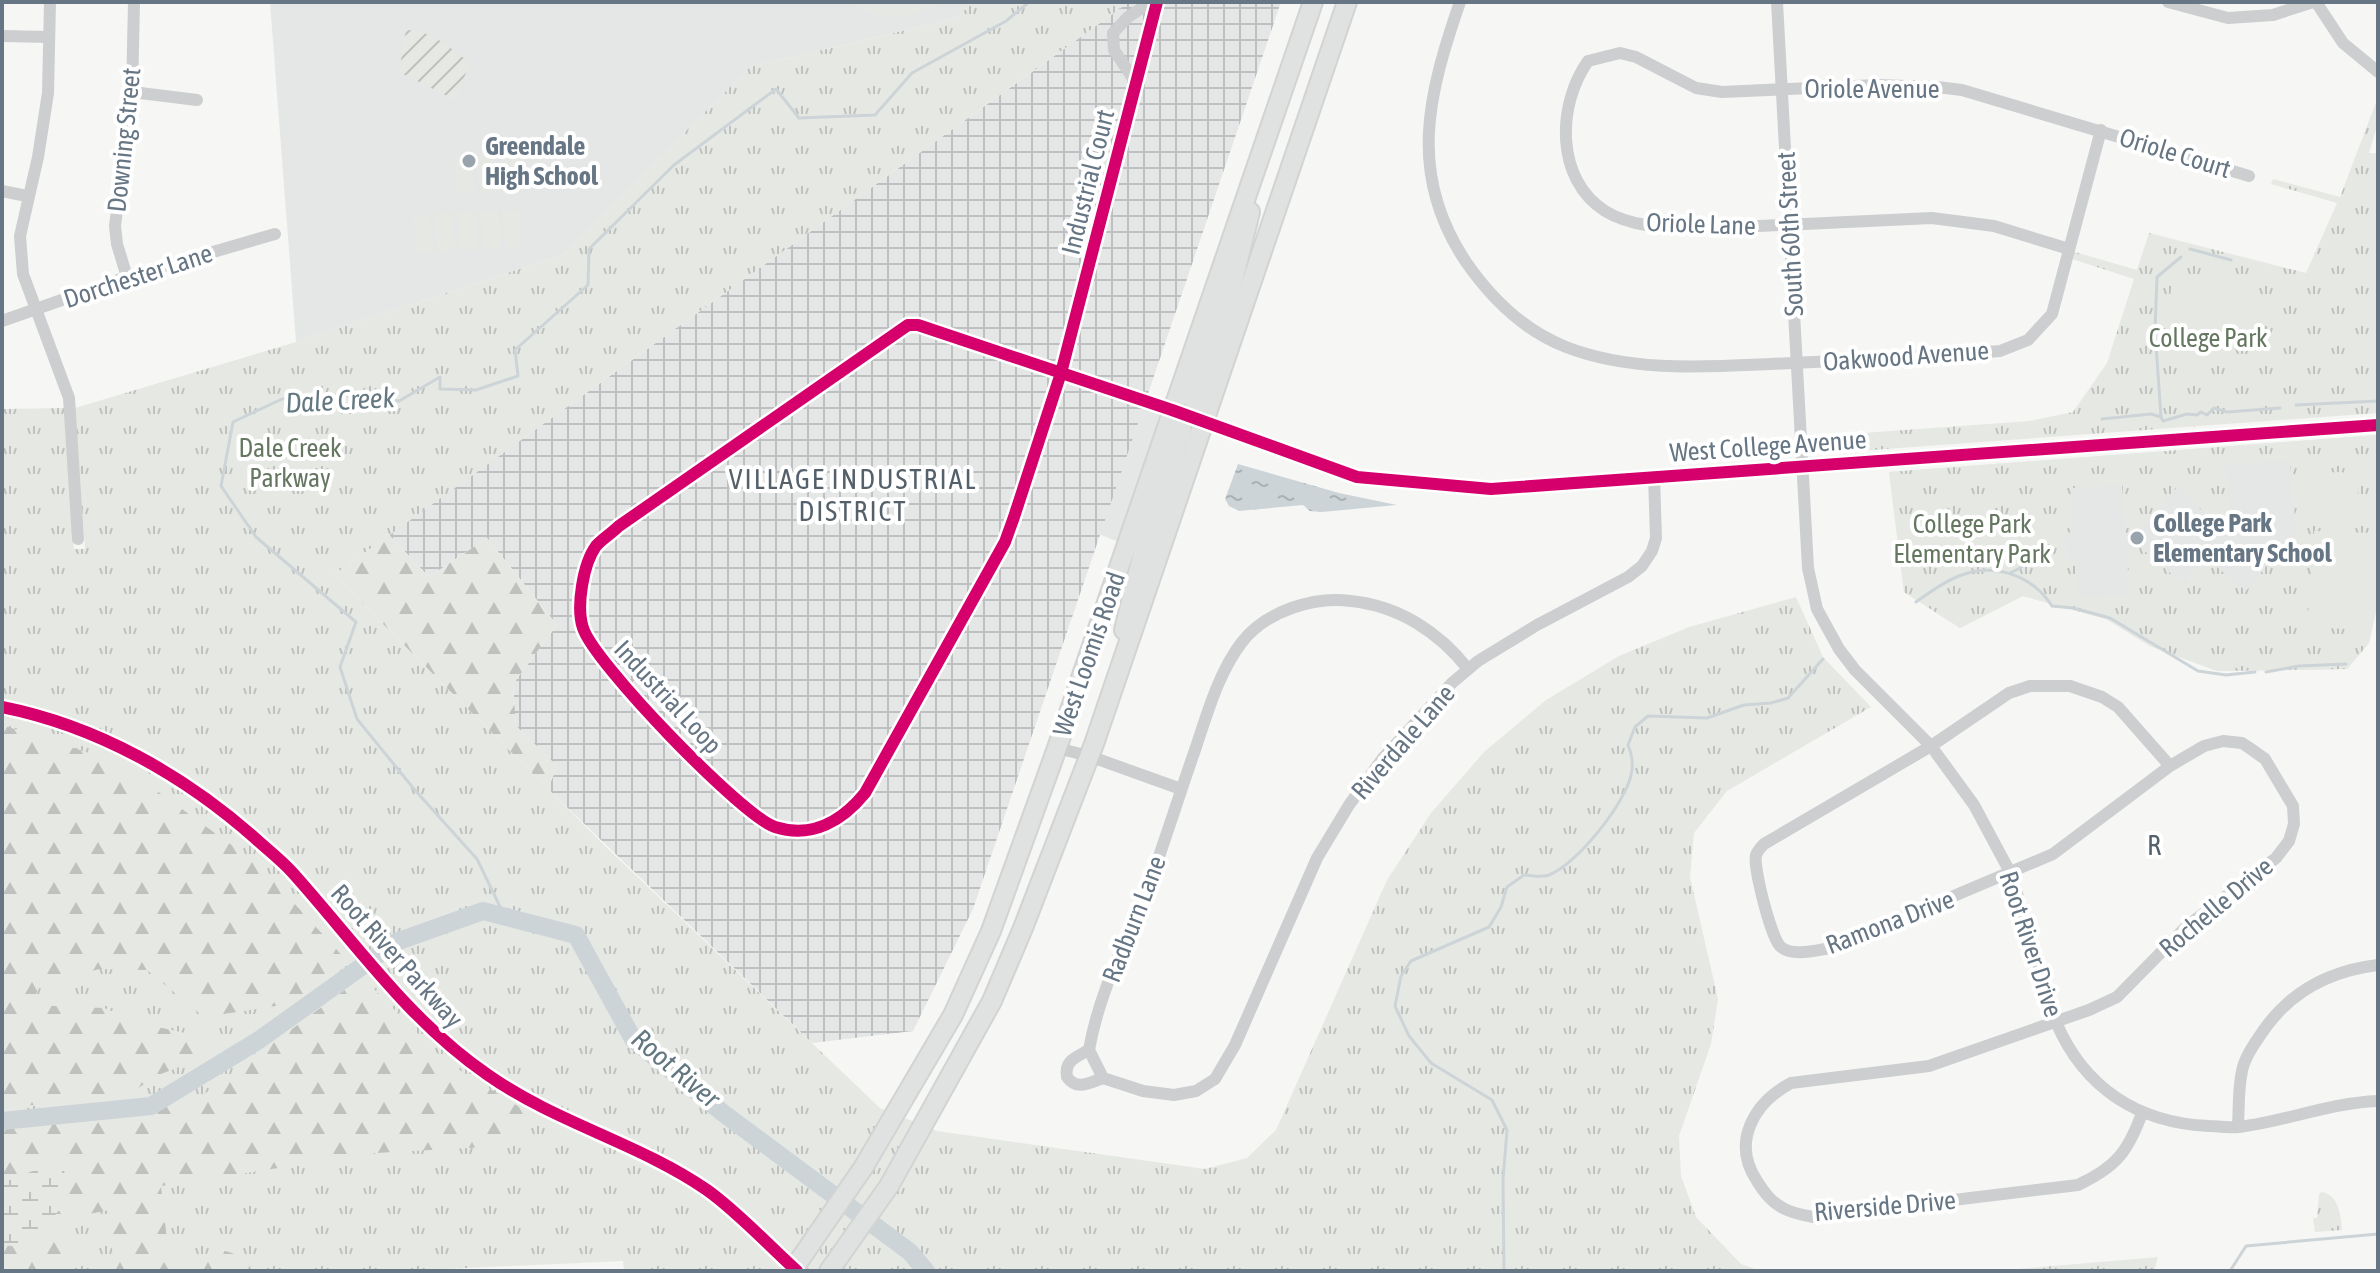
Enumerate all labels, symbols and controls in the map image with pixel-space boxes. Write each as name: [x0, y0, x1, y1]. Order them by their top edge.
street label: Downing Street: [102, 66, 146, 214]
street label: Oriole Avenue: [1804, 74, 1940, 104]
street label: Industrial Court: [1055, 106, 1121, 258]
street label: Oriole Court: [2116, 122, 2234, 184]
place label: Greendale High School: [485, 131, 599, 191]
street label: South 60th Street: [1771, 151, 1809, 317]
marker: Greendale High School: [460, 152, 478, 170]
street label: Oriole Lane: [1646, 207, 1756, 241]
street label: Dorchester Lane: [60, 238, 216, 314]
park label: College Park: [2149, 323, 2267, 353]
street label: Oakwood Avenue: [1822, 335, 1990, 377]
water label: Dale Creek: [285, 381, 396, 419]
street label: West College Avenue: [1669, 424, 1867, 468]
park label: Dale Creek Parkway: [239, 433, 341, 493]
district label: VILLAGE INDUSTRIAL DISTRICT: [729, 463, 977, 527]
place label: College Park Elementary School: [2153, 508, 2333, 568]
park label: College Park Elementary Park: [1893, 509, 2051, 569]
marker: College Park Elementary School: [2128, 529, 2146, 547]
street label: West Loomis Road: [1047, 568, 1131, 740]
street label: Industrial Loop: [608, 634, 728, 760]
street label: Riverdale Lane: [1345, 679, 1461, 805]
district label: R: [2147, 829, 2163, 861]
street label: Rochelle Drive: [2153, 851, 2279, 963]
street label: Radburn Lane: [1096, 852, 1172, 986]
street label: Root River Drive: [1993, 867, 2069, 1021]
street label: Root River Parkway: [325, 878, 469, 1034]
street label: Ramona Drive: [1822, 884, 1958, 960]
water label: Root River: [626, 1022, 728, 1115]
street label: Riverside Drive: [1813, 1185, 1957, 1227]

